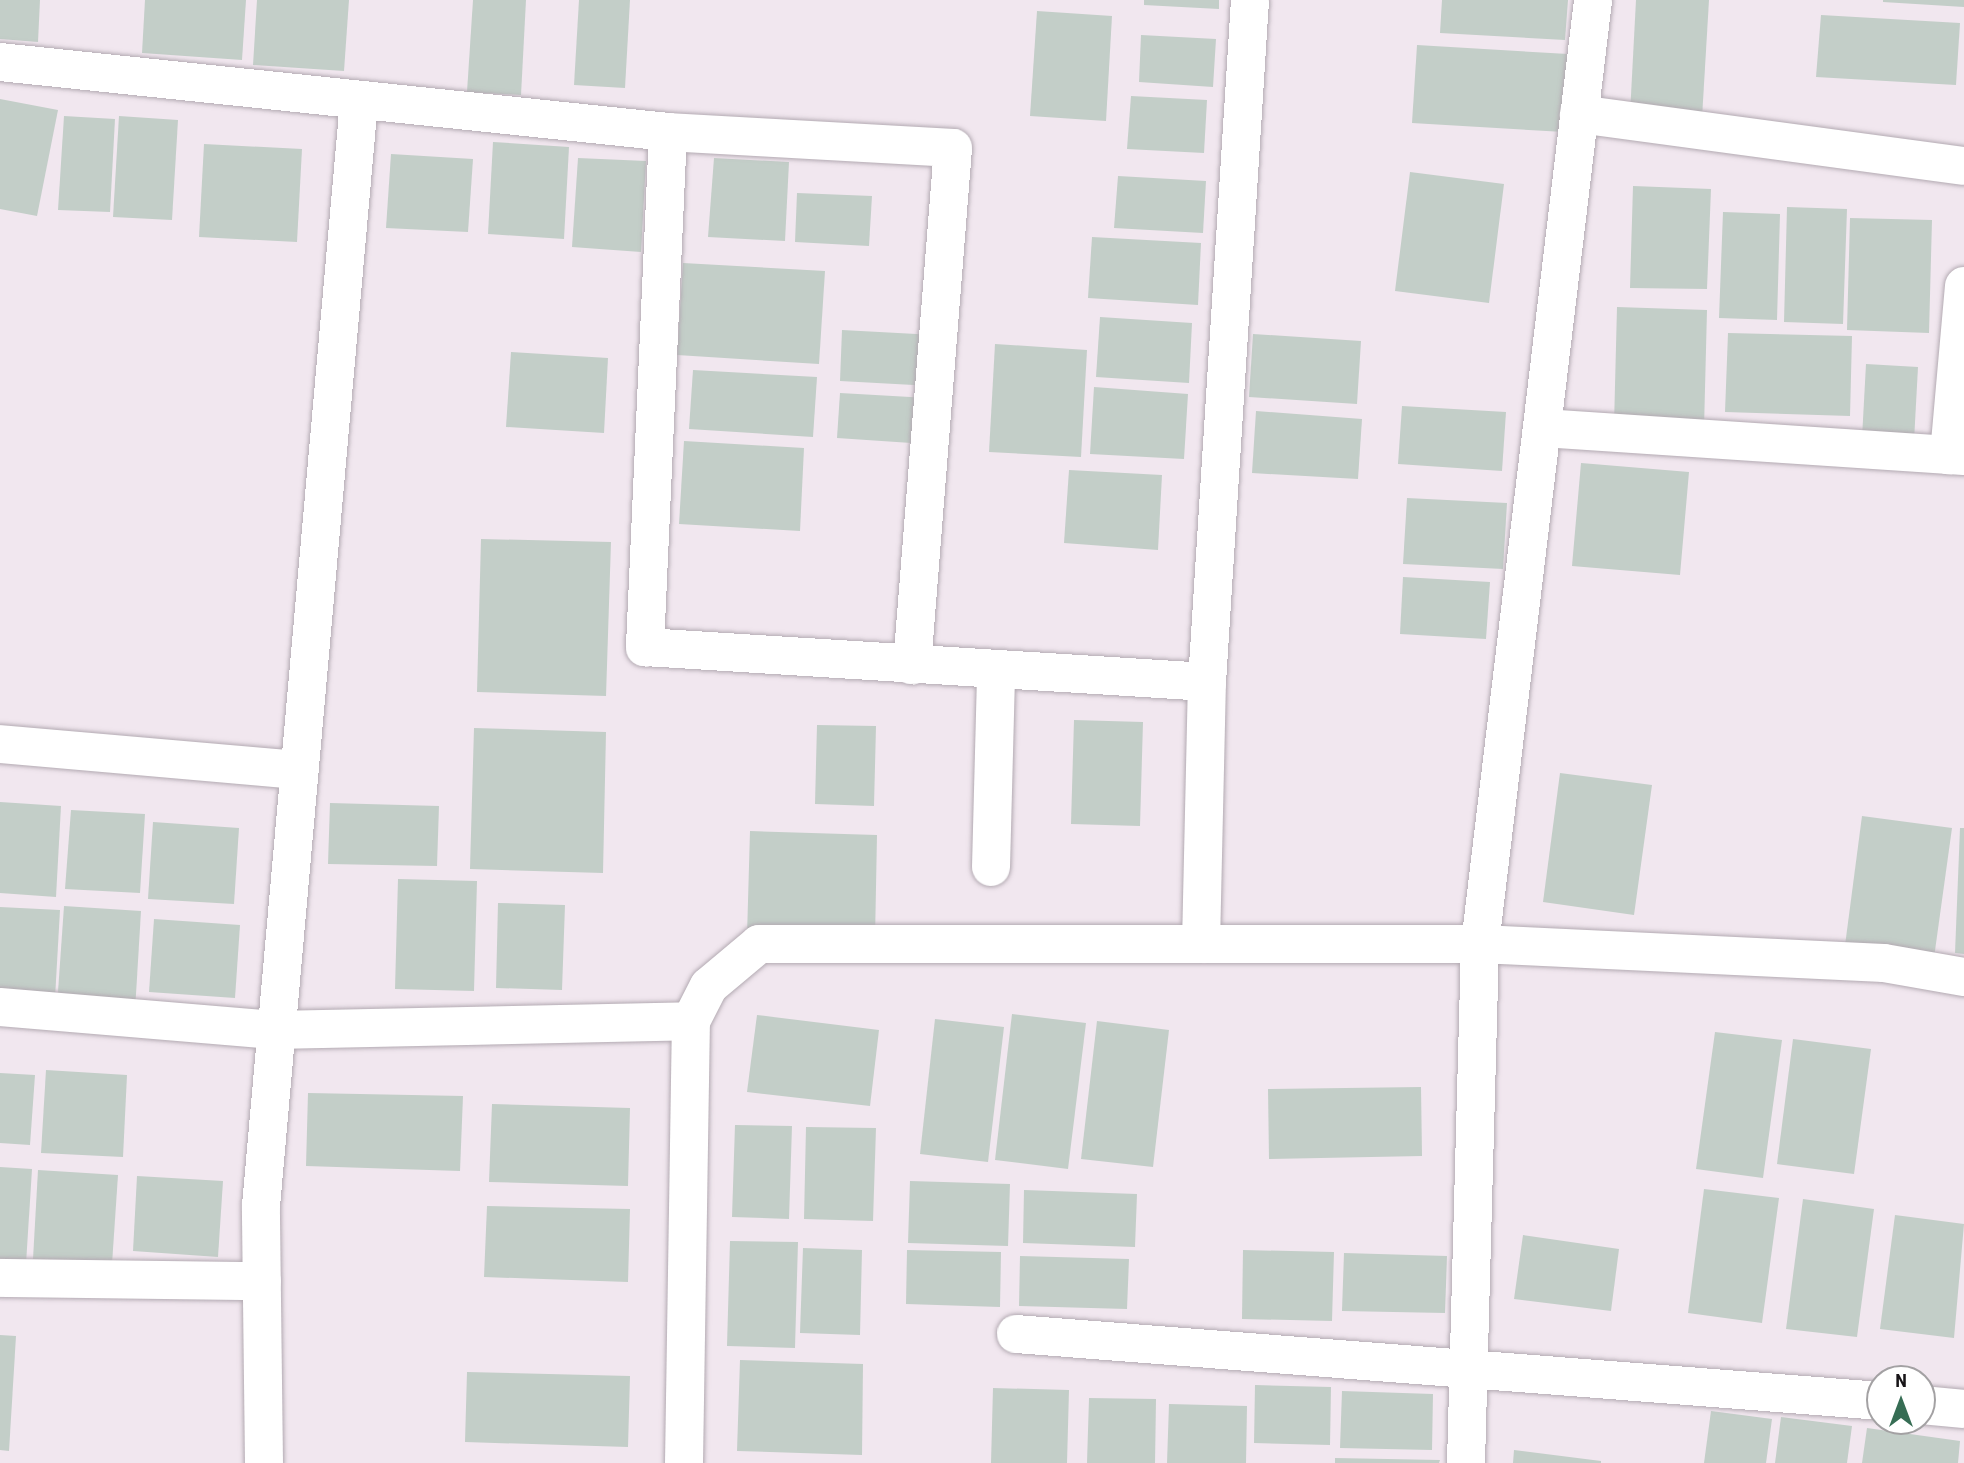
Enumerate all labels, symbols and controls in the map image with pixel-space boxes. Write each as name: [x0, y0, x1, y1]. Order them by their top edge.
north arrow: [1866, 1365, 1936, 1435]
text: N: [1895, 1369, 1907, 1392]

